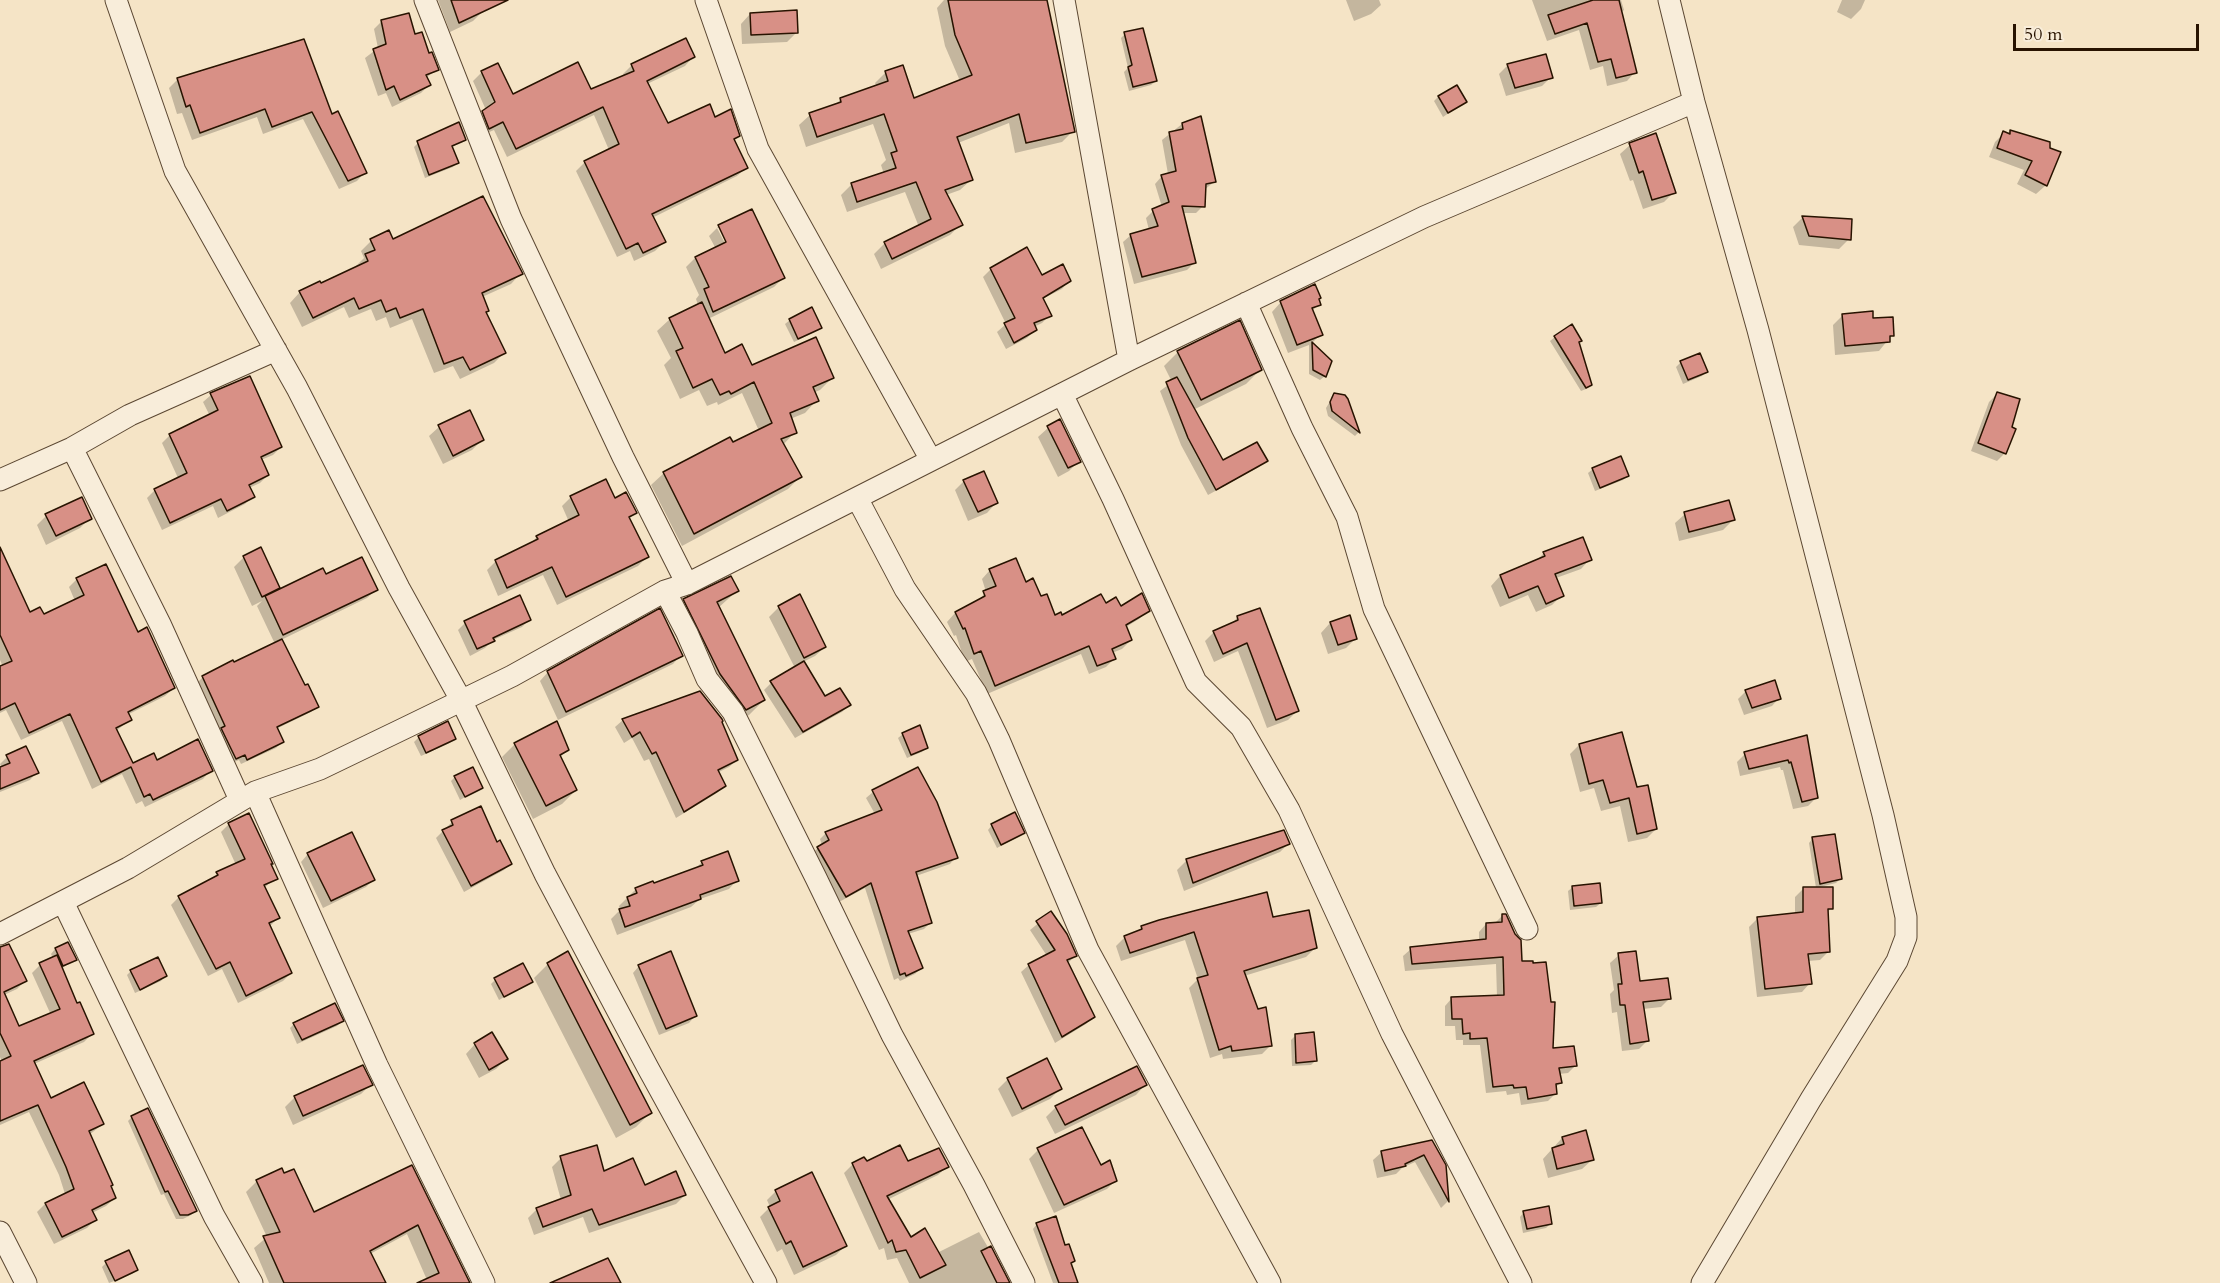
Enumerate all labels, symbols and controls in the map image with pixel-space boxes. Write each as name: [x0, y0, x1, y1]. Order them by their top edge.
scale bar: [2016, 12, 2202, 50]
text: 50 m: [2024, 22, 2063, 47]

